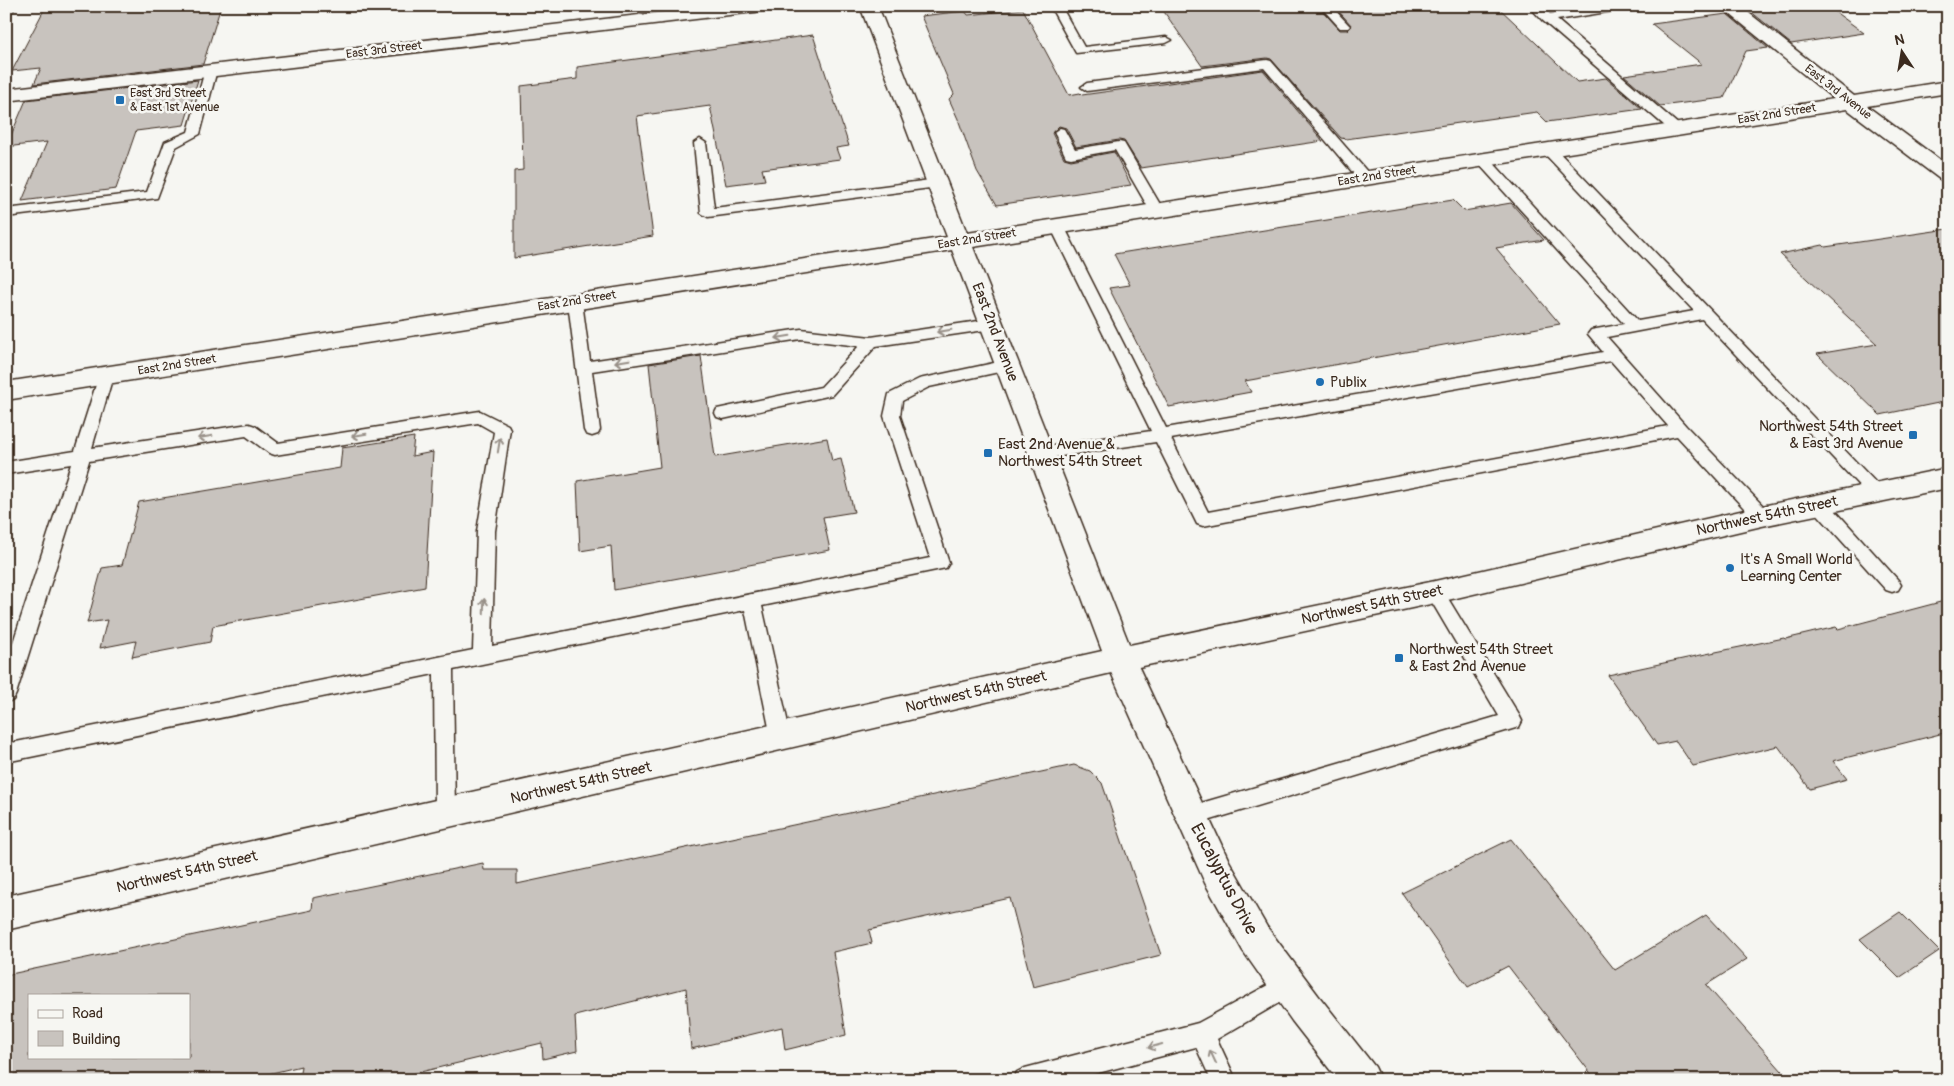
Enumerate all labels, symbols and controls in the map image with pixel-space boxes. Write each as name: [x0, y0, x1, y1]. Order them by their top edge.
north arrow: [1876, 28, 1926, 78]
text: N: [1893, 30, 1906, 49]
street label: East 3rd Street: [345, 38, 423, 62]
street label: East 3rd Avenue: [1802, 61, 1874, 123]
place label: East 3rd Street & East 1st Avenue: [130, 86, 219, 115]
marker: East 3rd Street & East 1st Avenue: [114, 94, 126, 106]
street label: East 2nd Street: [1737, 100, 1817, 128]
street label: East 2nd Street: [1337, 162, 1417, 190]
street label: East 2nd Street: [937, 225, 1017, 253]
street label: East 2nd Avenue: [967, 280, 1023, 385]
street label: East 2nd Street: [537, 287, 617, 315]
one-way arrow: [936, 326, 952, 336]
one-way arrow: [775, 332, 791, 342]
street label: East 2nd Street: [137, 351, 217, 379]
one-way arrow: [615, 357, 631, 367]
place label: Publix: [1330, 373, 1367, 392]
marker: Publix: [1314, 376, 1326, 388]
place label: Northwest 54th Street & East 3rd Avenue: [1759, 417, 1904, 453]
marker: Northwest 54th Street & East 3rd Avenue: [1907, 429, 1919, 441]
one-way arrow: [352, 431, 368, 441]
one-way arrow: [197, 432, 213, 442]
place label: East 2nd Avenue & Northwest 54th Street: [998, 435, 1143, 471]
one-way arrow: [495, 437, 505, 453]
marker: East 2nd Avenue & Northwest 54th Street: [982, 447, 994, 459]
street label: Northwest 54th Street: [1695, 492, 1840, 540]
place label: It's A Small World Learning Center: [1740, 550, 1853, 586]
marker: It's A Small World Learning Center: [1724, 562, 1736, 574]
street label: Northwest 54th Street: [1300, 581, 1445, 629]
one-way arrow: [479, 599, 489, 615]
place label: Northwest 54th Street & East 2nd Avenue: [1409, 640, 1554, 676]
marker: Northwest 54th Street & East 2nd Avenue: [1393, 652, 1405, 664]
street label: Northwest 54th Street: [904, 666, 1049, 717]
street label: Northwest 54th Street: [509, 757, 654, 808]
street label: Eucalyptus Drive: [1185, 819, 1263, 939]
street label: Northwest 54th Street: [115, 846, 260, 897]
legend: [28, 994, 190, 1058]
text: Road: [72, 1004, 103, 1023]
text: Building: [72, 1030, 120, 1049]
one-way arrow: [1147, 1042, 1163, 1051]
one-way arrow: [1208, 1050, 1217, 1065]

